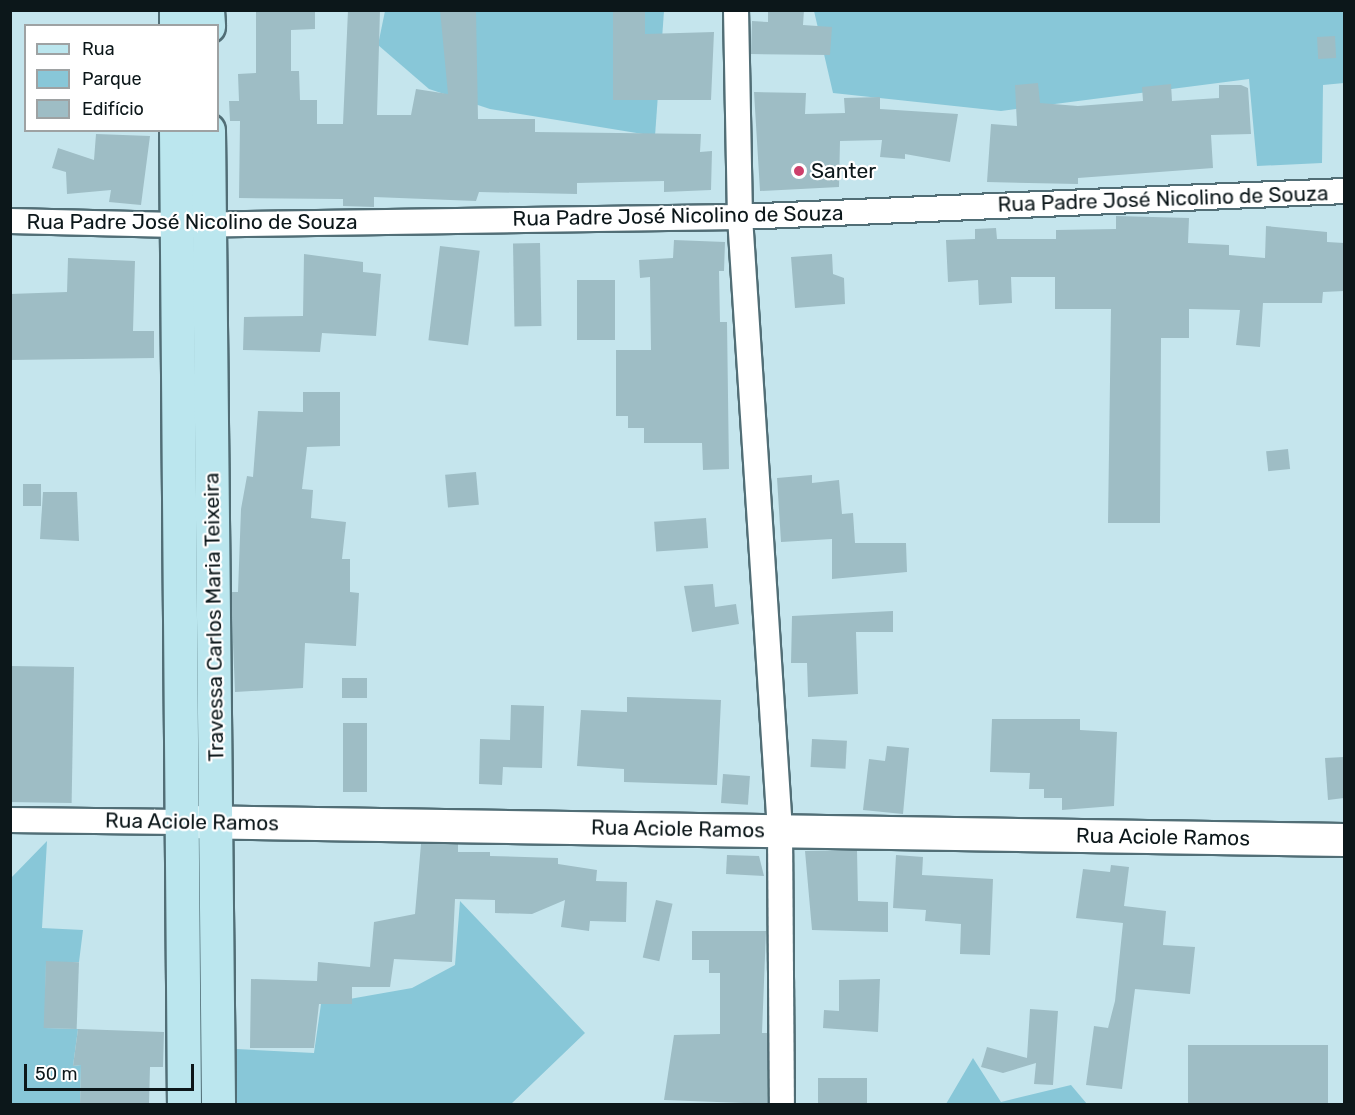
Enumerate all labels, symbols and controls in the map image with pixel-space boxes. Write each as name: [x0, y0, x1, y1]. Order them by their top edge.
legend: [24, 24, 219, 132]
text: Rua: [82, 38, 115, 60]
text: Parque: [82, 68, 142, 90]
text: Edifício: [82, 98, 144, 120]
place label: Santer: [811, 158, 876, 184]
marker: Santer: [792, 164, 806, 178]
street label: Rua Padre José Nicolino de Souza: [997, 181, 1329, 217]
street label: Rua Padre José Nicolino de Souza: [512, 201, 844, 231]
street label: Rua Padre José Nicolino de Souza: [26, 209, 358, 235]
street label: Travessa Carlos Maria Teixeira: [199, 472, 229, 762]
street label: Rua Aciole Ramos: [104, 808, 280, 836]
street label: Rua Aciole Ramos: [590, 815, 766, 843]
street label: Rua Aciole Ramos: [1075, 823, 1251, 851]
scale bar: [27, 1052, 196, 1090]
text: 50 m: [35, 1063, 78, 1085]

